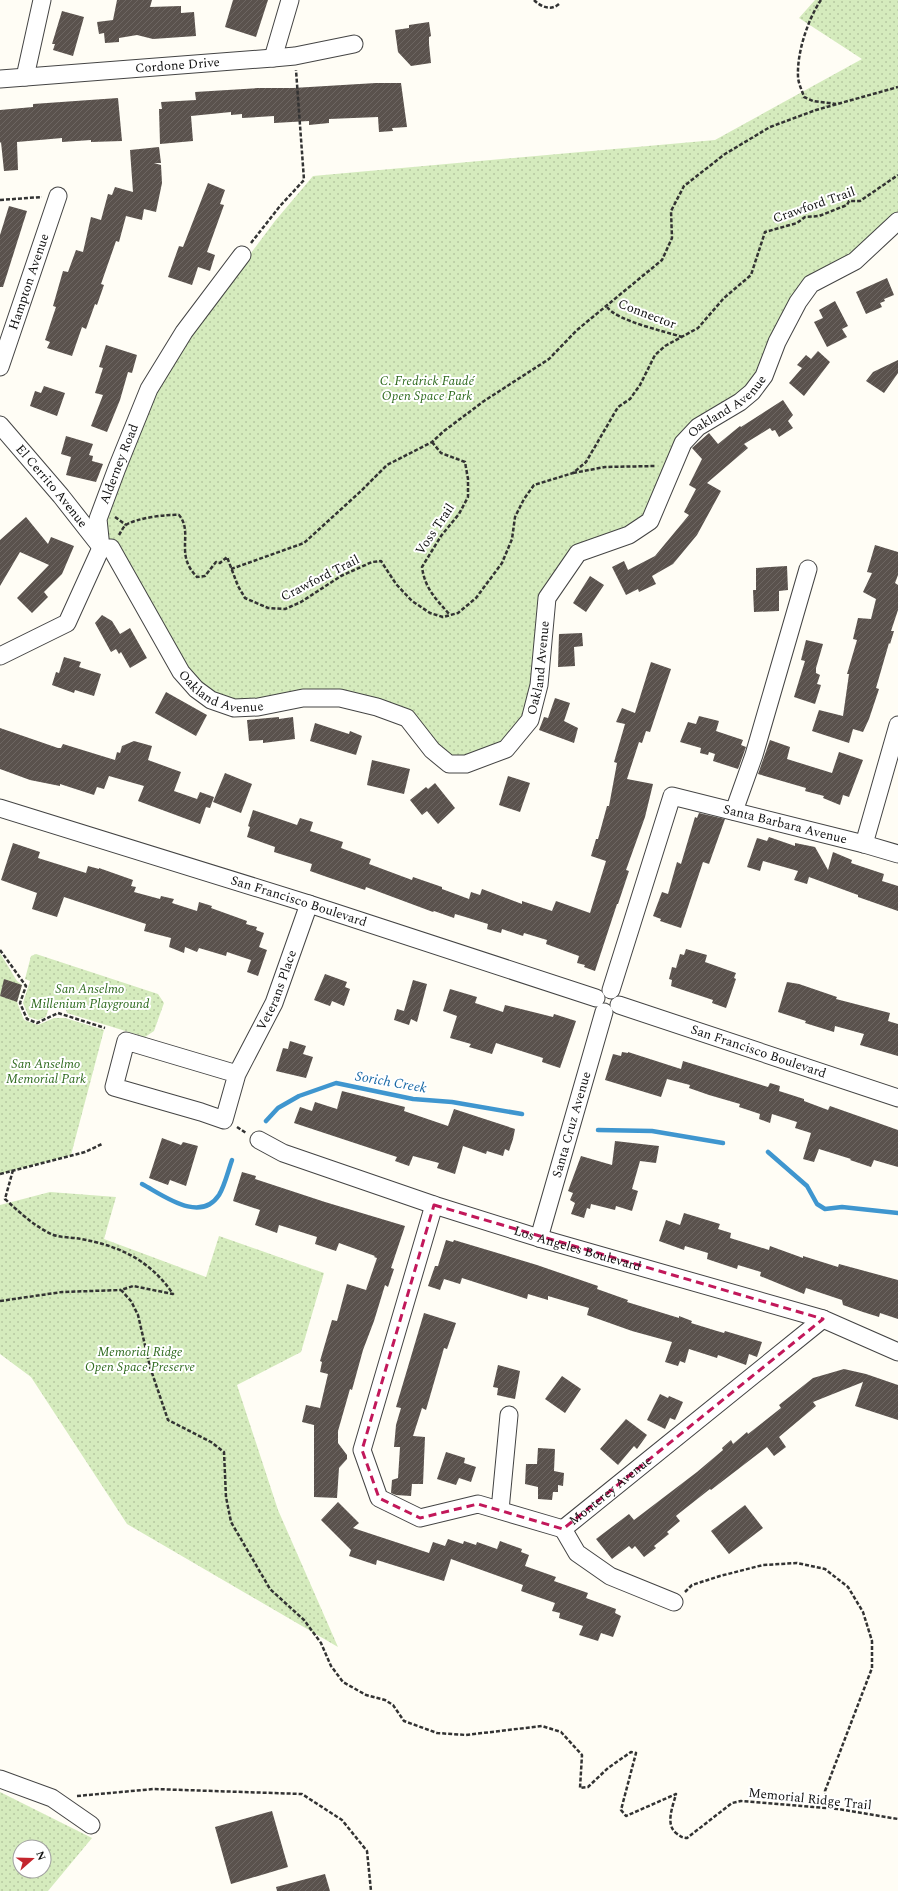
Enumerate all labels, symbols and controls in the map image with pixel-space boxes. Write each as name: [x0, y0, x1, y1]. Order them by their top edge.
street label: Cordone Drive: [134, 52, 221, 79]
street label: Crawford Trail: [770, 182, 858, 228]
street label: Hampton Avenue: [3, 231, 55, 333]
street label: Connector: [615, 294, 679, 334]
park label: C. Fredrick Faudé Open Space Park: [380, 371, 476, 406]
street label: Oakland Avenue: [683, 371, 771, 442]
street label: Alderney Road: [94, 421, 144, 507]
street label: El Cerrito Avenue: [11, 440, 92, 532]
street label: Voss Trail: [410, 499, 460, 559]
street label: Crawford Trail: [277, 550, 363, 606]
street label: Oakland Avenue: [522, 620, 555, 717]
street label: Oakland Avenue: [174, 665, 265, 718]
street label: Santa Barbara Avenue: [721, 799, 849, 849]
street label: San Francisco Boulevard: [228, 870, 369, 932]
street label: Veterans Place: [251, 947, 302, 1034]
park label: San Anselmo Millenium Playground: [30, 979, 150, 1014]
street label: San Francisco Boulevard: [688, 1020, 829, 1083]
park label: San Anselmo Memorial Park: [6, 1054, 86, 1089]
water label: Sorich Creek: [354, 1065, 429, 1099]
street label: Santa Cruz Avenue: [547, 1069, 596, 1180]
street label: Los Angeles Boulevard: [511, 1221, 644, 1277]
park label: Memorial Ridge Open Space Preserve: [85, 1342, 195, 1377]
street label: Monterey Avenue: [565, 1451, 656, 1530]
street label: Memorial Ridge Trail: [747, 1783, 873, 1815]
north arrow: [12, 1839, 52, 1879]
text: N: [31, 1849, 50, 1863]

